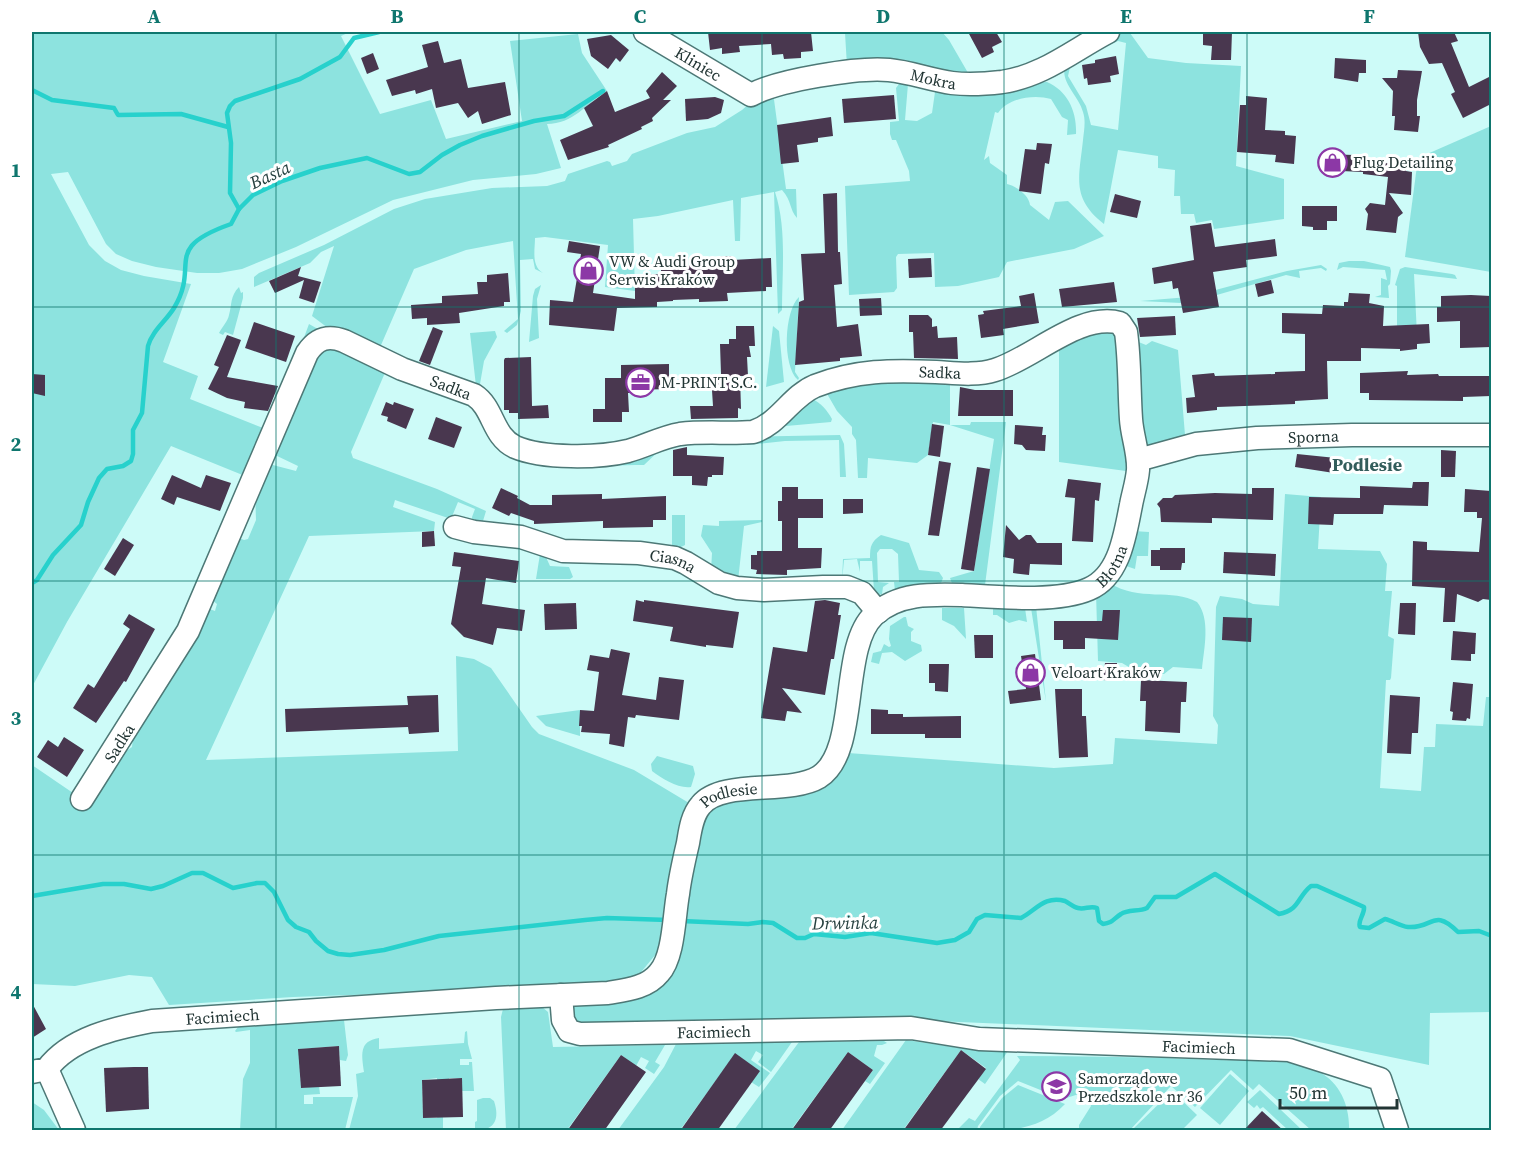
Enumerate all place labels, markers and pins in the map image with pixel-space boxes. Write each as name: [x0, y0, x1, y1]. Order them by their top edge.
shop icon: Flug Detailing: [1316, 146, 1348, 178]
place label: Flug Detailing: [1353, 151, 1453, 173]
place label: VW & Audi Group Serwis Kraków: [609, 250, 735, 290]
shop icon: VW & Audi Group Serwis Kraków: [572, 254, 604, 286]
office icon: M-PRINT S.C.: [624, 366, 656, 398]
place label: M-PRINT S.C.: [661, 371, 758, 393]
shop icon: Veloart Kraków: [1014, 656, 1046, 688]
place label: Veloart Kraków: [1051, 661, 1162, 683]
place label: Samorządowe Przedszkole nr 36: [1078, 1067, 1203, 1107]
school or university icon: Samorządowe Przedszkole nr 36: [1041, 1071, 1073, 1103]

